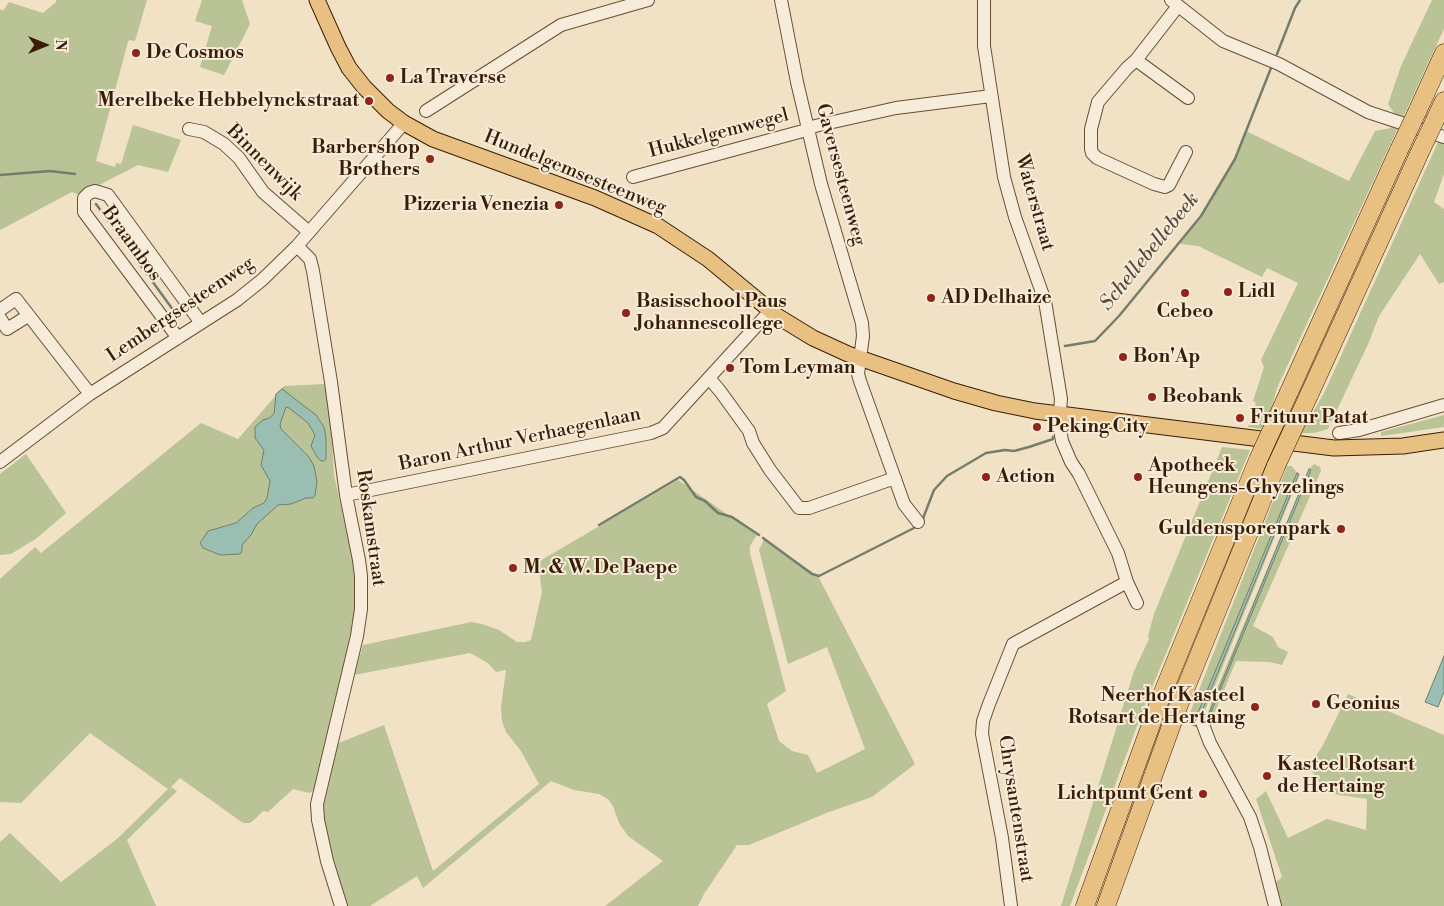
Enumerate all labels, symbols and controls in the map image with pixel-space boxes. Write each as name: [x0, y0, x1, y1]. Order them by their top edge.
north arrow: [20, 20, 70, 70]
text: N: [51, 39, 69, 51]
place label: De Cosmos: [146, 42, 244, 64]
marker: De Cosmos: [130, 47, 142, 59]
place label: La Traverse: [400, 67, 506, 89]
marker: La Traverse: [384, 72, 396, 84]
place label: Merelbeke Hebbelynckstraat: [97, 90, 359, 112]
marker: Merelbeke Hebbelynckstraat: [363, 95, 375, 107]
street label: Gaversesteenweg: [810, 101, 870, 249]
street label: Hukkelgemwegel: [646, 104, 792, 164]
street label: Binnenwijk: [221, 120, 307, 206]
street label: Hundelgemsesteenweg: [480, 126, 670, 220]
place label: Barbershop Brothers: [311, 137, 420, 181]
street label: Waterstraat: [1009, 152, 1059, 254]
marker: Barbershop Brothers: [424, 153, 436, 165]
water label: Schellebellebeek: [1095, 188, 1205, 316]
place label: Pizzeria Venezia: [403, 194, 549, 216]
marker: Pizzeria Venezia: [553, 199, 565, 211]
street label: Braambos: [96, 202, 166, 286]
street label: Lembergsesteenweg: [103, 252, 259, 368]
place label: Lidl: [1238, 281, 1275, 303]
marker: Lidl: [1222, 286, 1234, 298]
place label: AD Delhaize: [941, 287, 1052, 309]
marker: Cebeo: [1179, 287, 1191, 299]
place label: Basisschool Paus Johannescollege: [636, 291, 787, 335]
marker: AD Delhaize: [925, 292, 937, 304]
place label: Cebeo: [1156, 301, 1214, 323]
marker: Basisschool Paus Johannescollege: [620, 307, 632, 319]
place label: Bon'Ap: [1133, 346, 1200, 368]
marker: Bon'Ap: [1117, 351, 1129, 363]
place label: Tom Leyman: [740, 357, 855, 379]
marker: Tom Leyman: [724, 362, 736, 374]
place label: Beobank: [1162, 386, 1243, 408]
marker: Beobank: [1146, 391, 1158, 403]
street label: Baron Arthur Verhaegenlaan: [397, 403, 643, 477]
place label: Frituur Patat: [1250, 407, 1368, 429]
marker: Frituur Patat: [1234, 412, 1246, 424]
place label: Peking City: [1047, 416, 1148, 438]
marker: Peking City: [1031, 421, 1043, 433]
place label: Apotheek Heungens-Ghyzelings: [1148, 455, 1344, 499]
place label: Action: [996, 466, 1055, 488]
street label: Roskamstraat: [350, 468, 390, 588]
marker: Action: [980, 471, 992, 483]
marker: Apotheek Heungens-Ghyzelings: [1132, 471, 1144, 483]
place label: Guldensporenpark: [1158, 518, 1331, 540]
marker: Guldensporenpark: [1335, 523, 1347, 535]
place label: M. & W. De Paepe: [523, 557, 677, 579]
marker: M. & W. De Paepe: [507, 562, 519, 574]
place label: Neerhof Kasteel Rotsart de Hertaing: [1068, 685, 1245, 729]
place label: Geonius: [1326, 693, 1400, 715]
marker: Geonius: [1310, 698, 1322, 710]
marker: Neerhof Kasteel Rotsart de Hertaing: [1249, 701, 1261, 713]
street label: Chrysantenstraat: [992, 734, 1038, 884]
place label: Kasteel Rotsart de Hertaing: [1277, 754, 1415, 798]
marker: Kasteel Rotsart de Hertaing: [1261, 770, 1273, 782]
place label: Lichtpunt Gent: [1057, 783, 1193, 805]
marker: Lichtpunt Gent: [1197, 788, 1209, 800]

